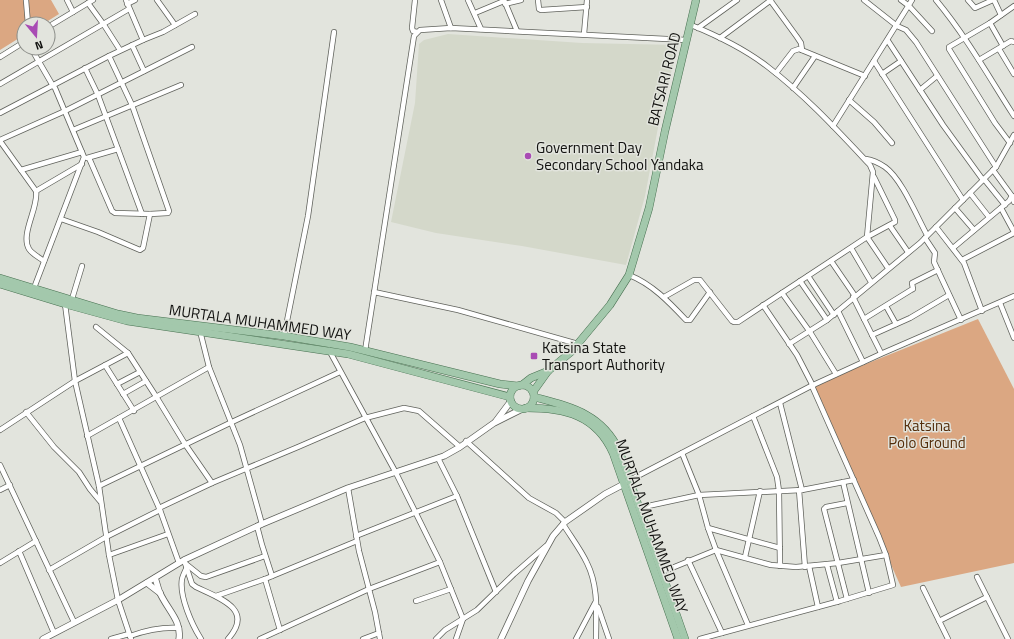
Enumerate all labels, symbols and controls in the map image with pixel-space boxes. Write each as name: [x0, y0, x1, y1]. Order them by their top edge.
north arrow: [16, 16, 56, 56]
street label: BATSARI ROAD: [641, 30, 687, 128]
text: N: [33, 37, 45, 54]
place label: Government Day Secondary School Yandaka: [536, 136, 704, 176]
marker: Government Day Secondary School Yandaka: [523, 151, 533, 161]
street label: MURTALA MUHAMMED WAY: [167, 298, 353, 346]
place label: Katsina State Transport Authority: [542, 336, 665, 376]
marker: Katsina State Transport Authority: [529, 351, 539, 361]
park label: Katsina Polo Ground: [888, 414, 966, 454]
street label: MURTALA MUHAMMED WAY: [610, 436, 694, 616]

